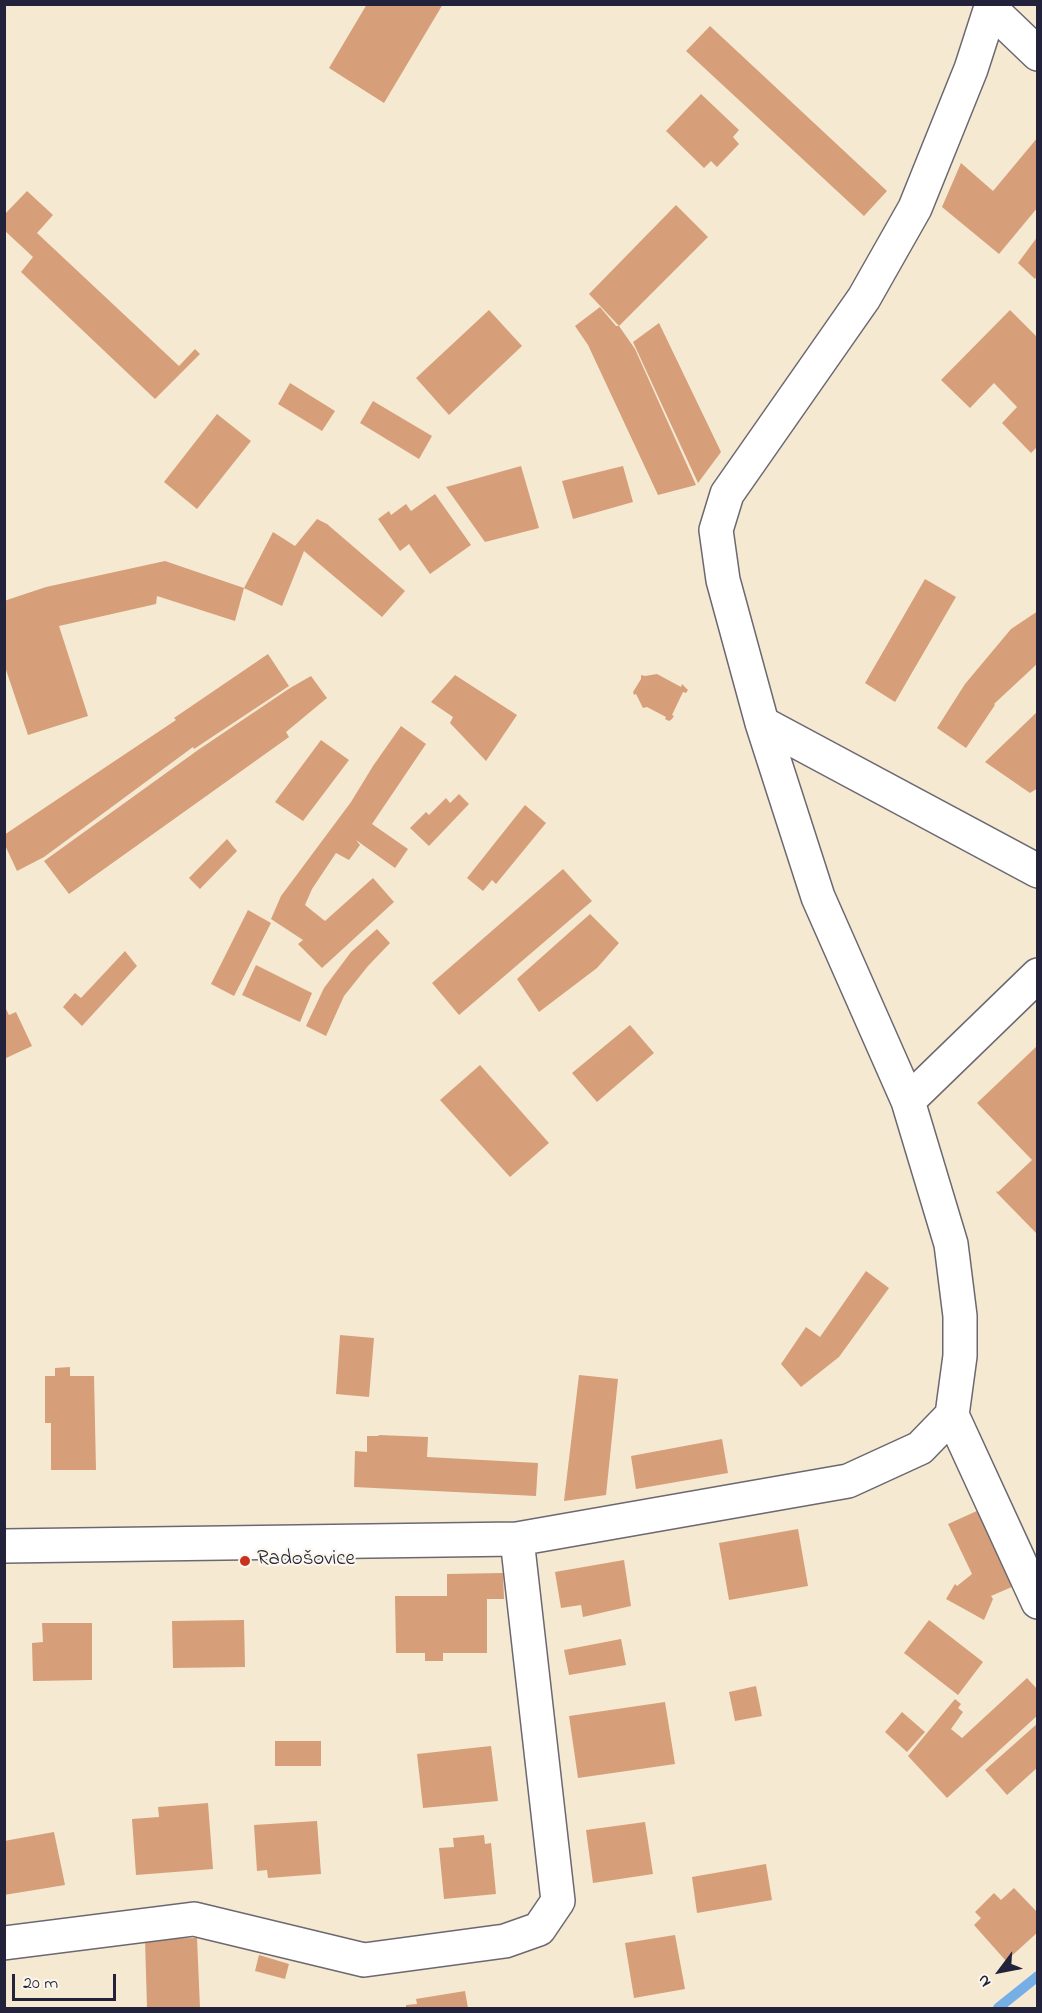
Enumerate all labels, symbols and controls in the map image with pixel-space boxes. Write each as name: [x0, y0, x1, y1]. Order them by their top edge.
place label: Radošovice: [257, 1548, 355, 1574]
marker: Radošovice: [238, 1554, 252, 1568]
north arrow: [970, 1941, 1030, 2001]
scale bar: [15, 1962, 118, 2000]
text: N: [972, 1970, 998, 1991]
text: 20 m: [23, 1971, 58, 1997]

